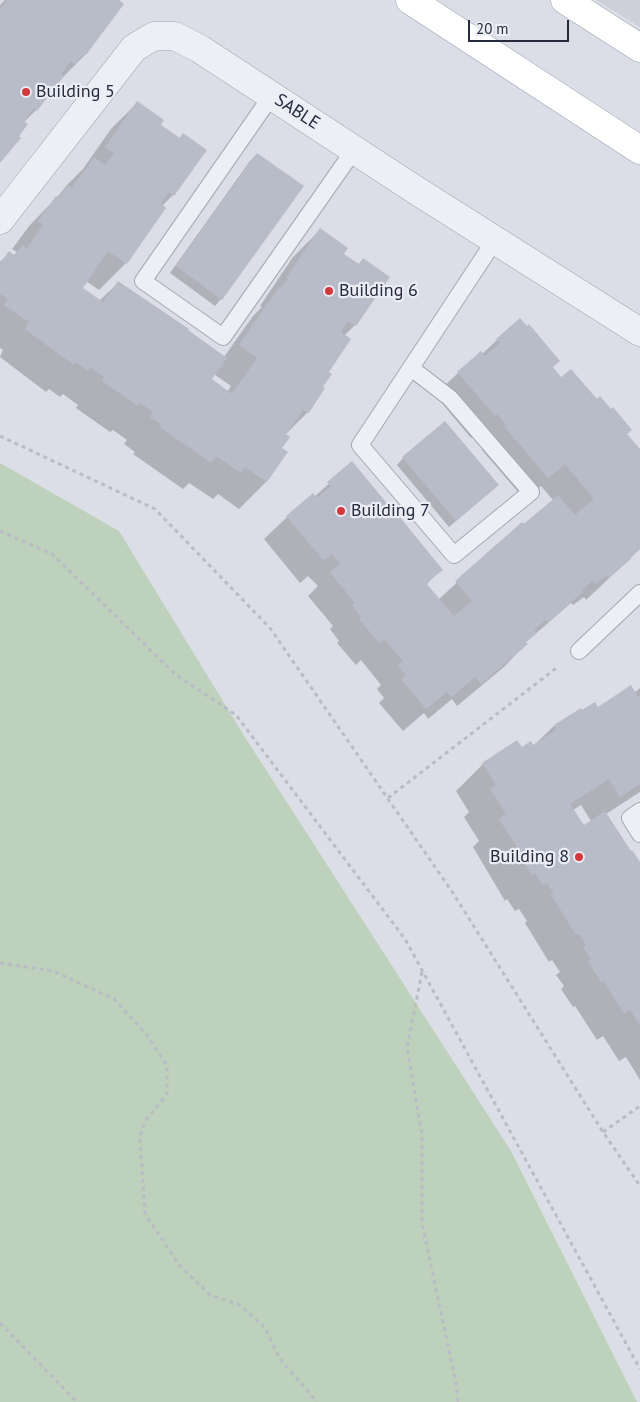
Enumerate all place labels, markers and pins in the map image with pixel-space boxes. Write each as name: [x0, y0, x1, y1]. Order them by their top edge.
place label: Building 5: [36, 81, 115, 103]
marker: Building 5: [20, 86, 32, 98]
place label: Building 6: [339, 280, 418, 302]
marker: Building 6: [323, 285, 335, 297]
place label: Building 7: [351, 500, 430, 522]
marker: Building 7: [335, 505, 347, 517]
place label: Building 8: [490, 846, 569, 868]
marker: Building 8: [573, 851, 585, 863]

